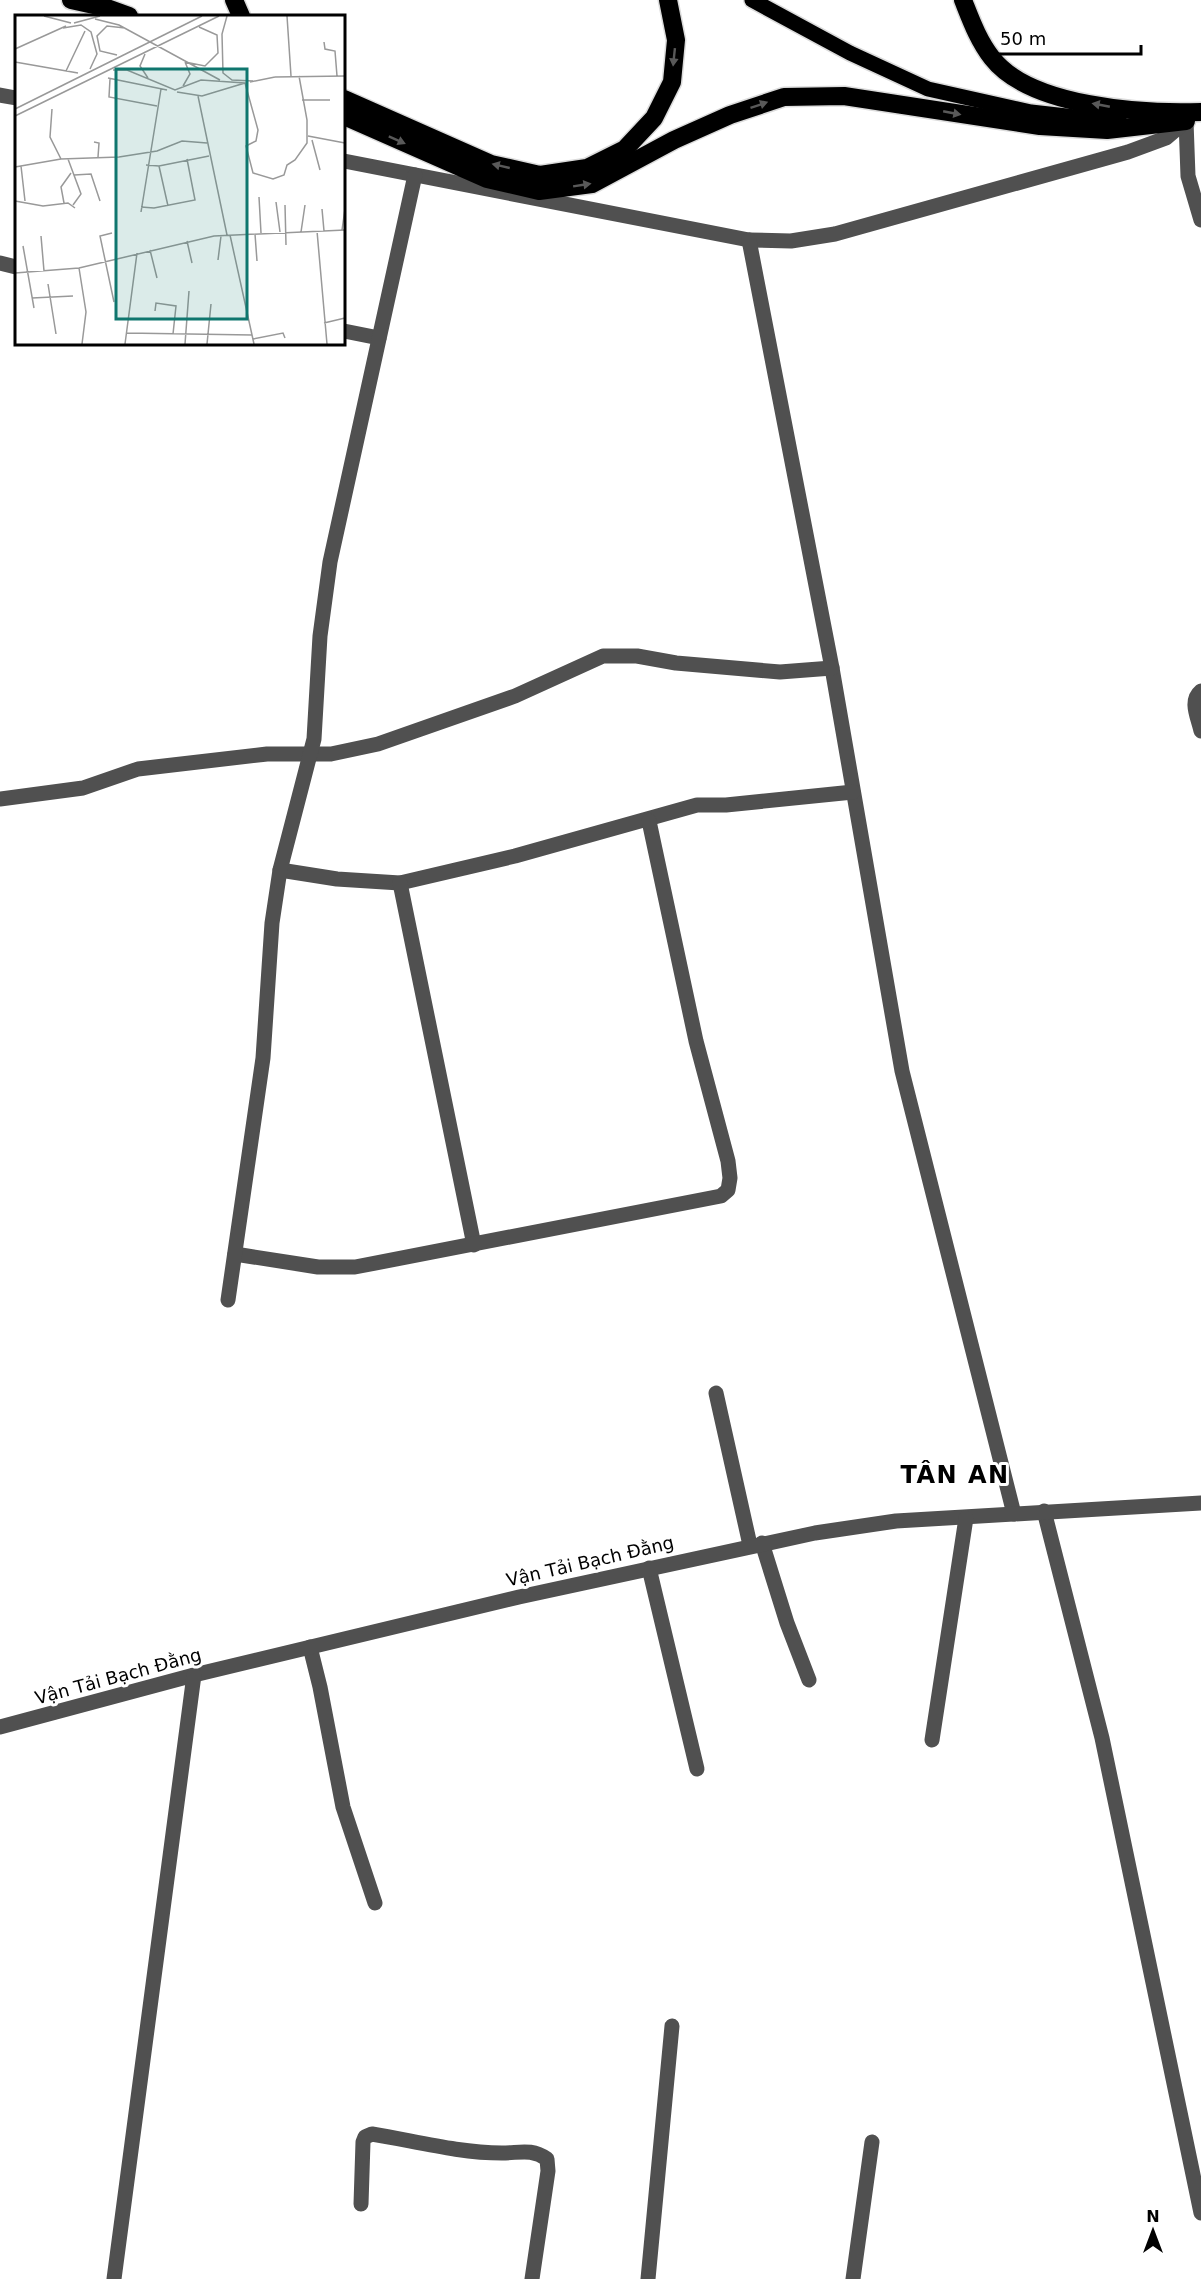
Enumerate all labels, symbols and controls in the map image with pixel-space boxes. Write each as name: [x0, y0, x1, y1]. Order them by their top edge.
inset map: [15, 15, 345, 345]
scale bar: [991, 18, 1141, 56]
text: 50 m: [1000, 28, 1046, 49]
one-way arrow: [669, 48, 679, 67]
one-way arrow: [750, 100, 768, 110]
one-way arrow: [1091, 100, 1110, 109]
one-way arrow: [942, 108, 961, 117]
one-way arrow: [388, 136, 406, 145]
one-way arrow: [492, 161, 511, 170]
one-way arrow: [573, 180, 592, 189]
district label: TÂN AN: [900, 1460, 1010, 1489]
street label: Vận Tải Bạch Đằng: [504, 1531, 676, 1591]
street label: Vận Tải Bạch Đằng: [32, 1644, 204, 1708]
north arrow: [1123, 2201, 1183, 2261]
text: N: [1146, 2207, 1160, 2226]

